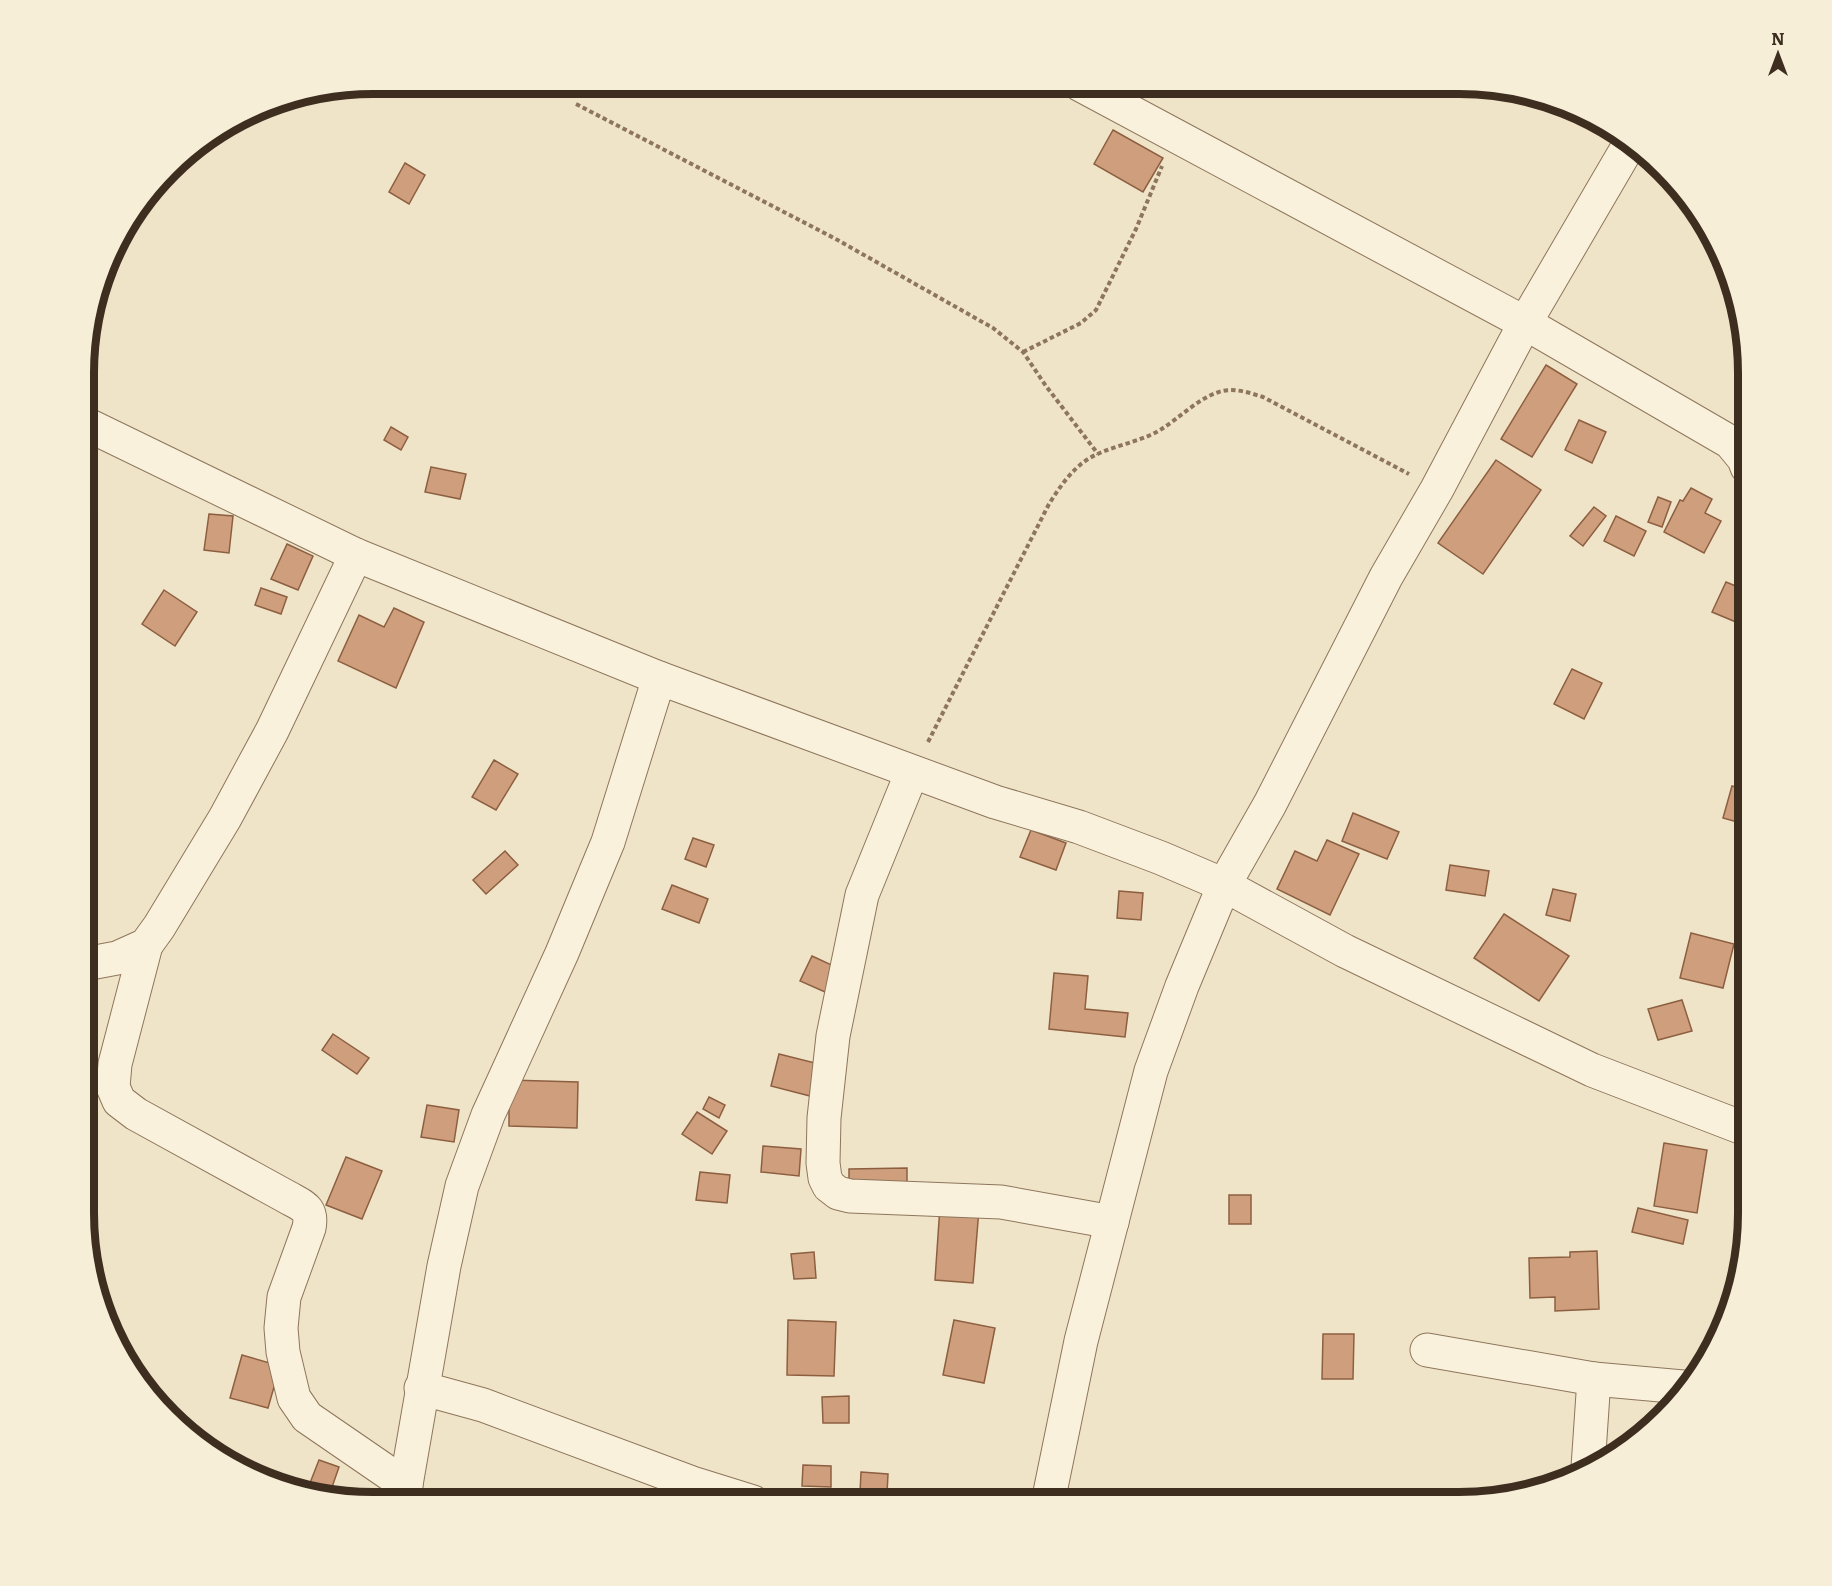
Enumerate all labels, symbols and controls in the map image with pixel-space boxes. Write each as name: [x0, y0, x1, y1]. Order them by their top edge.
north arrow: [1748, 24, 1808, 84]
text: N: [1771, 26, 1785, 50]

